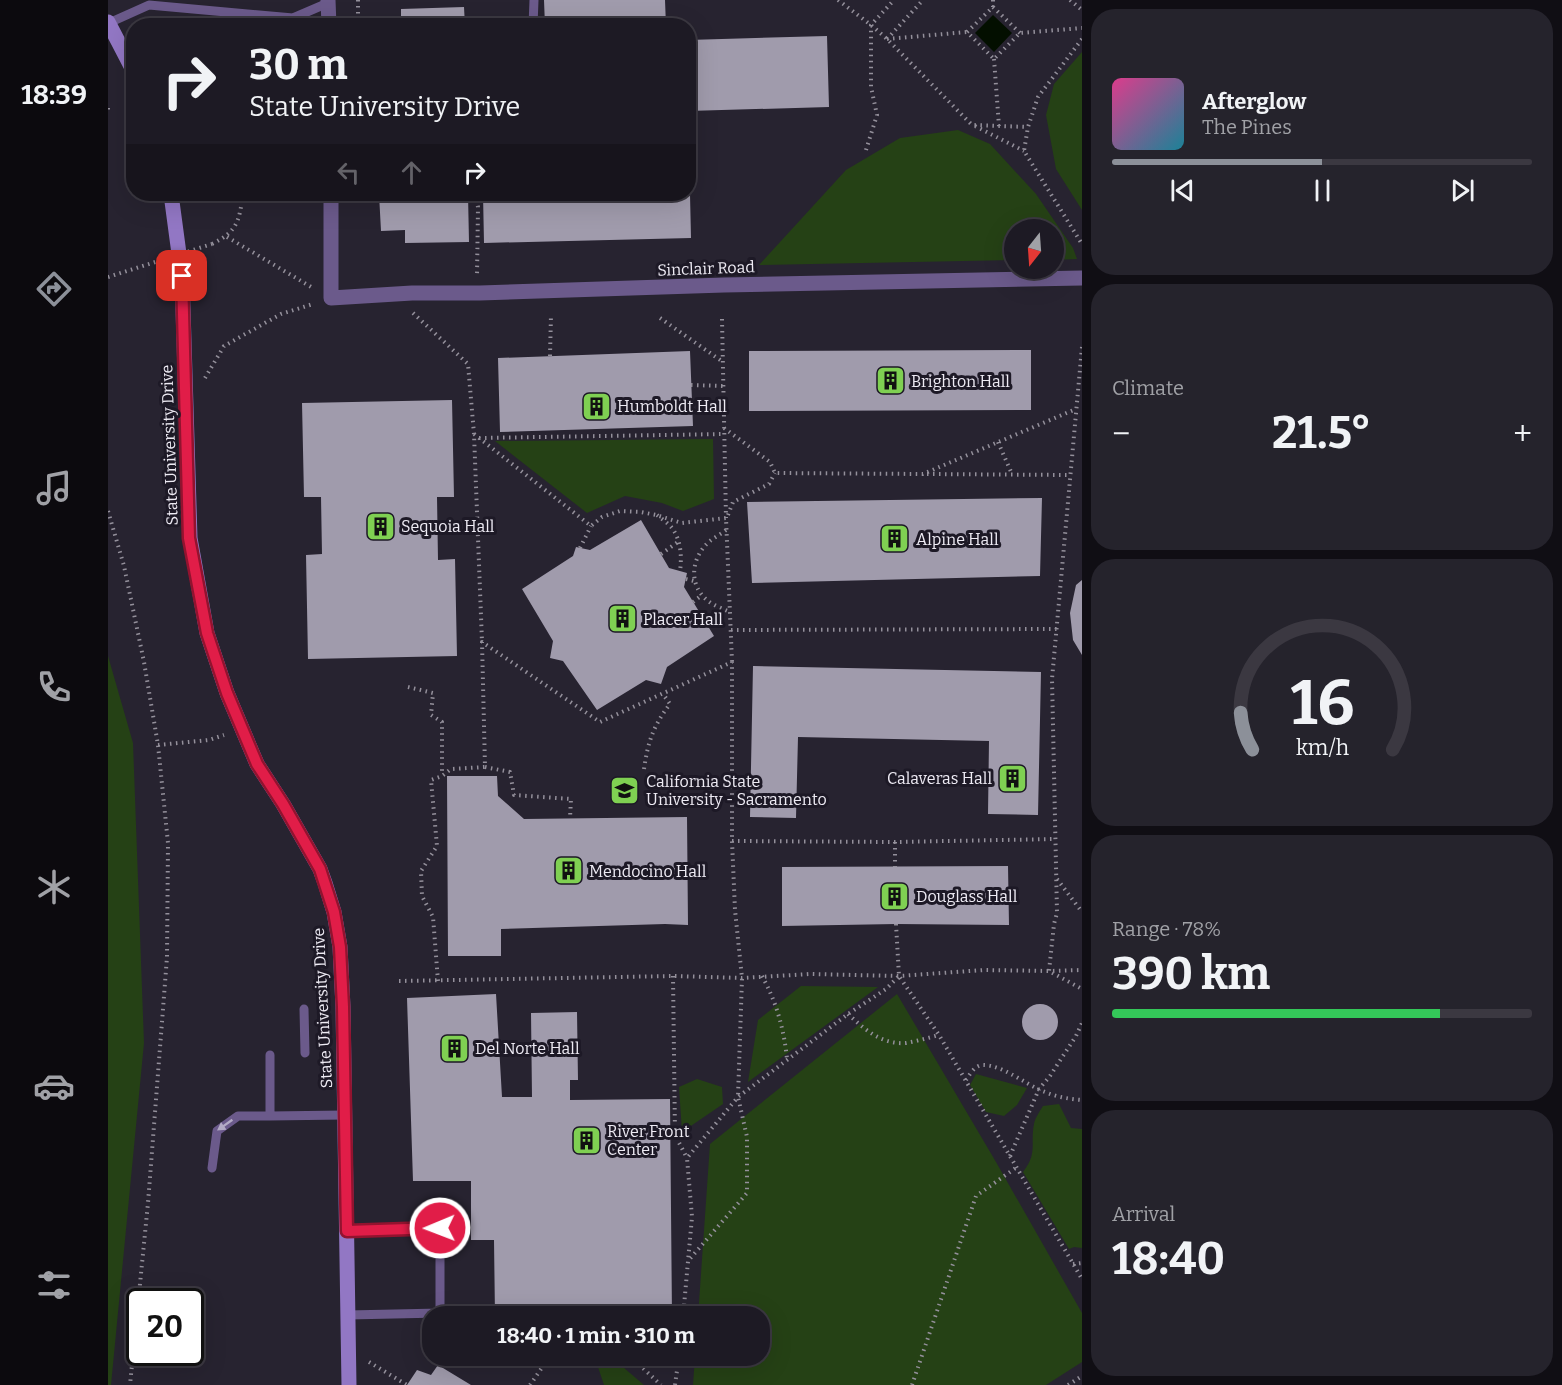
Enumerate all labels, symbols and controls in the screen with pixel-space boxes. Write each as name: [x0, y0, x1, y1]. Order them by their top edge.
text: 30 m: [249, 40, 348, 90]
icon: right: [150, 42, 228, 120]
text: 18:39: [21, 79, 87, 111]
text: Afterglow: [1202, 88, 1306, 115]
text: State University Drive: [249, 91, 520, 123]
text: The Pines: [1202, 115, 1292, 139]
icon: left: [332, 156, 365, 189]
icon: ahead: [395, 156, 428, 189]
icon: right: [458, 156, 491, 189]
icon: previous: [1166, 174, 1199, 207]
icon: pause: [1306, 174, 1339, 207]
icon: next: [1446, 174, 1479, 207]
north arrow: [1004, 219, 1064, 279]
map controls: [1004, 219, 1064, 279]
pin: [156, 250, 207, 301]
street label: Sinclair Road: [657, 257, 756, 280]
icon: arrive: [165, 259, 198, 292]
icon: directions: [33, 268, 75, 310]
street label: State University Drive: [157, 364, 182, 526]
building icon: Brighton Hall: [874, 365, 906, 397]
place label: Brighton Hall: [911, 372, 1010, 391]
text: Climate: [1112, 376, 1184, 400]
building icon: Humboldt Hall: [580, 390, 612, 422]
place label: Humboldt Hall: [617, 397, 727, 416]
text: 21.5°: [1272, 406, 1371, 460]
text: −: [1112, 414, 1130, 454]
text: +: [1513, 414, 1532, 454]
icon: music: [33, 467, 75, 509]
building icon: Sequoia Hall: [364, 510, 396, 542]
place label: Sequoia Hall: [401, 517, 495, 536]
building icon: Alpine Hall: [879, 523, 911, 555]
place label: Alpine Hall: [916, 530, 999, 549]
building icon: Placer Hall: [606, 603, 638, 635]
place label: Placer Hall: [643, 610, 723, 629]
icon: phone: [33, 666, 75, 708]
text: 16: [1290, 666, 1354, 741]
text: km/h: [1295, 735, 1349, 761]
building icon: Calaveras Hall: [997, 762, 1029, 794]
place label: Calaveras Hall: [887, 769, 992, 788]
place label: California State University - Sacramento: [646, 772, 827, 809]
school or university icon: California State University - Sacramento: [609, 774, 641, 806]
building icon: Mendocino Hall: [552, 855, 584, 887]
place label: Mendocino Hall: [589, 862, 707, 881]
icon: climate: [33, 866, 75, 908]
building icon: Douglass Hall: [879, 880, 911, 912]
place label: Douglass Hall: [916, 887, 1018, 906]
text: Range · 78%: [1112, 917, 1221, 941]
street label: State University Drive: [309, 927, 336, 1089]
text: 390 km: [1112, 947, 1270, 1001]
building icon: Del Norte Hall: [438, 1032, 470, 1064]
place label: Del Norte Hall: [475, 1039, 580, 1058]
icon: car: [33, 1065, 75, 1107]
one-way arrow: [218, 1119, 234, 1131]
place label: River Front Center: [607, 1122, 690, 1159]
building icon: River Front Center: [570, 1124, 602, 1156]
position arrow: [408, 1196, 472, 1260]
text: Arrival: [1112, 1202, 1175, 1226]
text: 18:40: [1112, 1232, 1225, 1286]
icon: filters: [33, 1264, 75, 1306]
speed limit sign: 20: [126, 1288, 204, 1366]
text: 18:40 · 1 min · 310 m: [497, 1322, 695, 1349]

